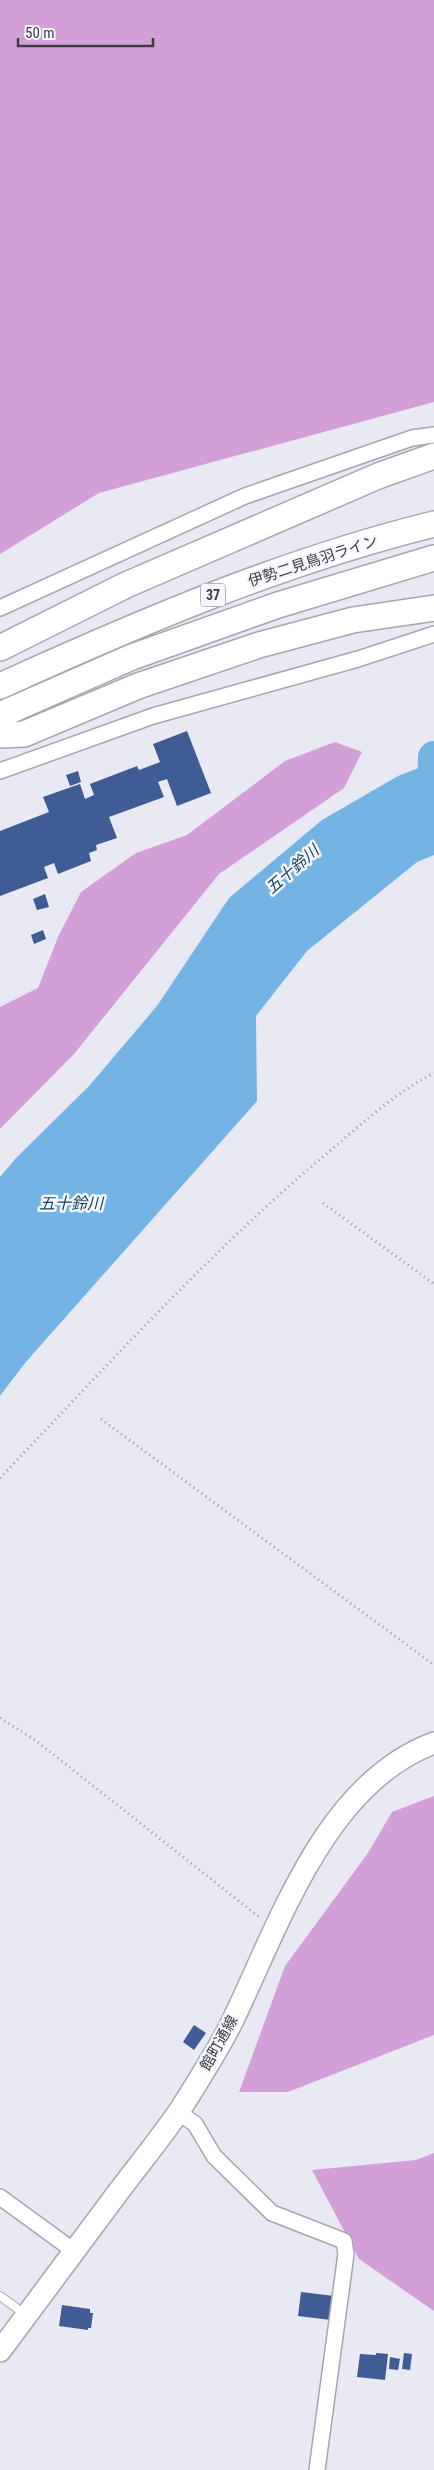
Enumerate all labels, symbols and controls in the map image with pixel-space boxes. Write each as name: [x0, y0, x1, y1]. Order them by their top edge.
scale bar: [18, 15, 152, 47]
text: 50 m: [25, 24, 55, 42]
street label: 伊勢二見鳥羽ライン: [246, 532, 380, 590]
road number: 37: [200, 584, 226, 606]
water label: 五十鈴川: [262, 840, 324, 898]
water label: 五十鈴川: [39, 1194, 105, 1213]
street label: 館町通線: [197, 2012, 241, 2074]

